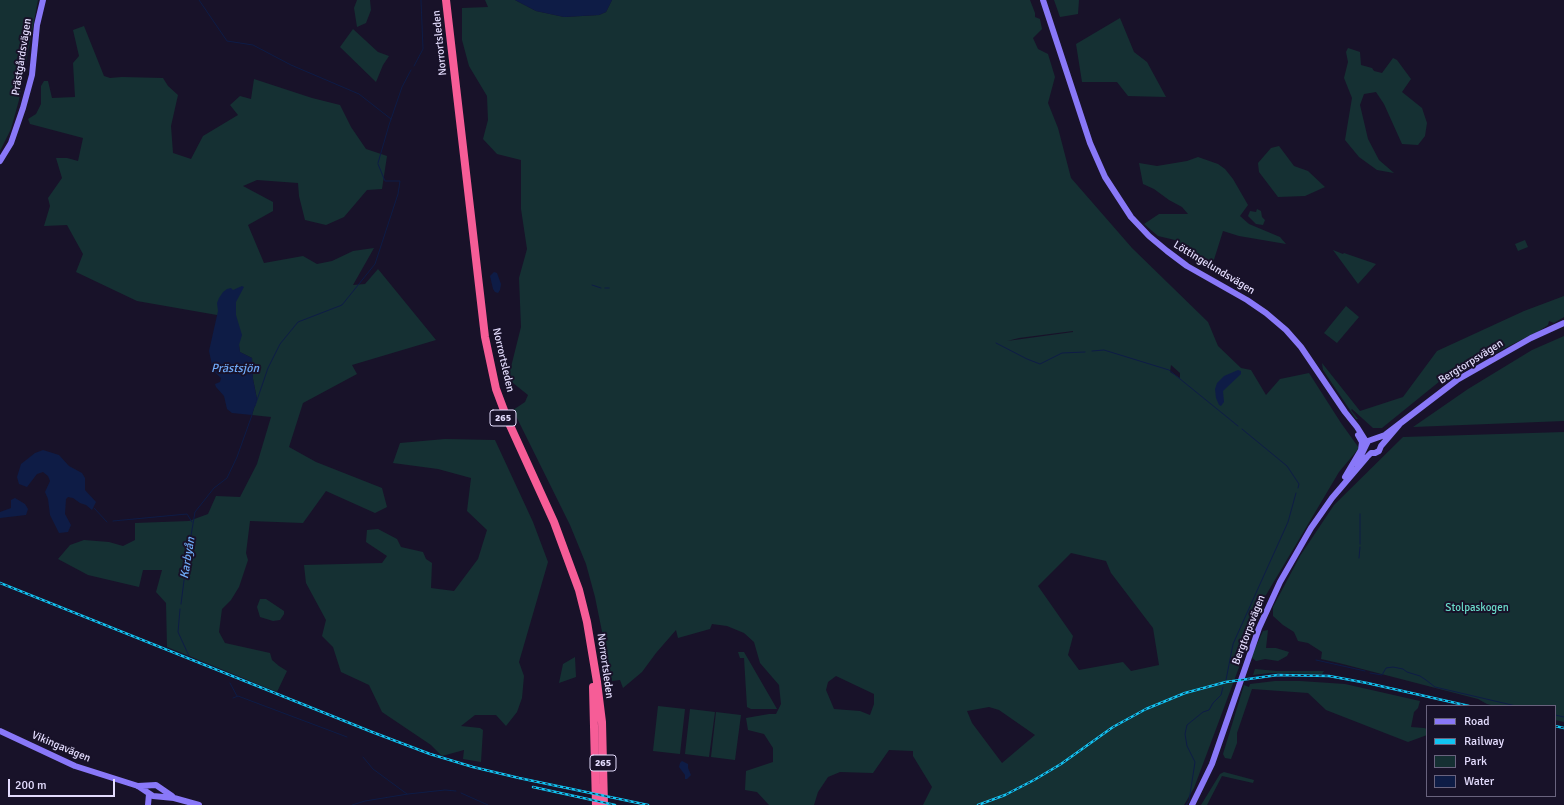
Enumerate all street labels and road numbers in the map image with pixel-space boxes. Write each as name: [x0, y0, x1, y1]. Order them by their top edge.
street label: Norrortsleden: [430, 10, 450, 76]
street label: Prästgårdsvägen: [9, 17, 35, 97]
street label: Löttingelundsvägen: [1171, 238, 1257, 298]
street label: Norrortsleden: [489, 327, 517, 393]
street label: Bergtorpsvägen: [1436, 337, 1506, 387]
road number: 265: [490, 410, 516, 426]
street label: Bergtorpsvägen: [1230, 593, 1268, 667]
street label: Norrortsleden: [594, 633, 616, 699]
street label: Vikingavägen: [30, 729, 92, 765]
road number: 265: [590, 755, 616, 771]

